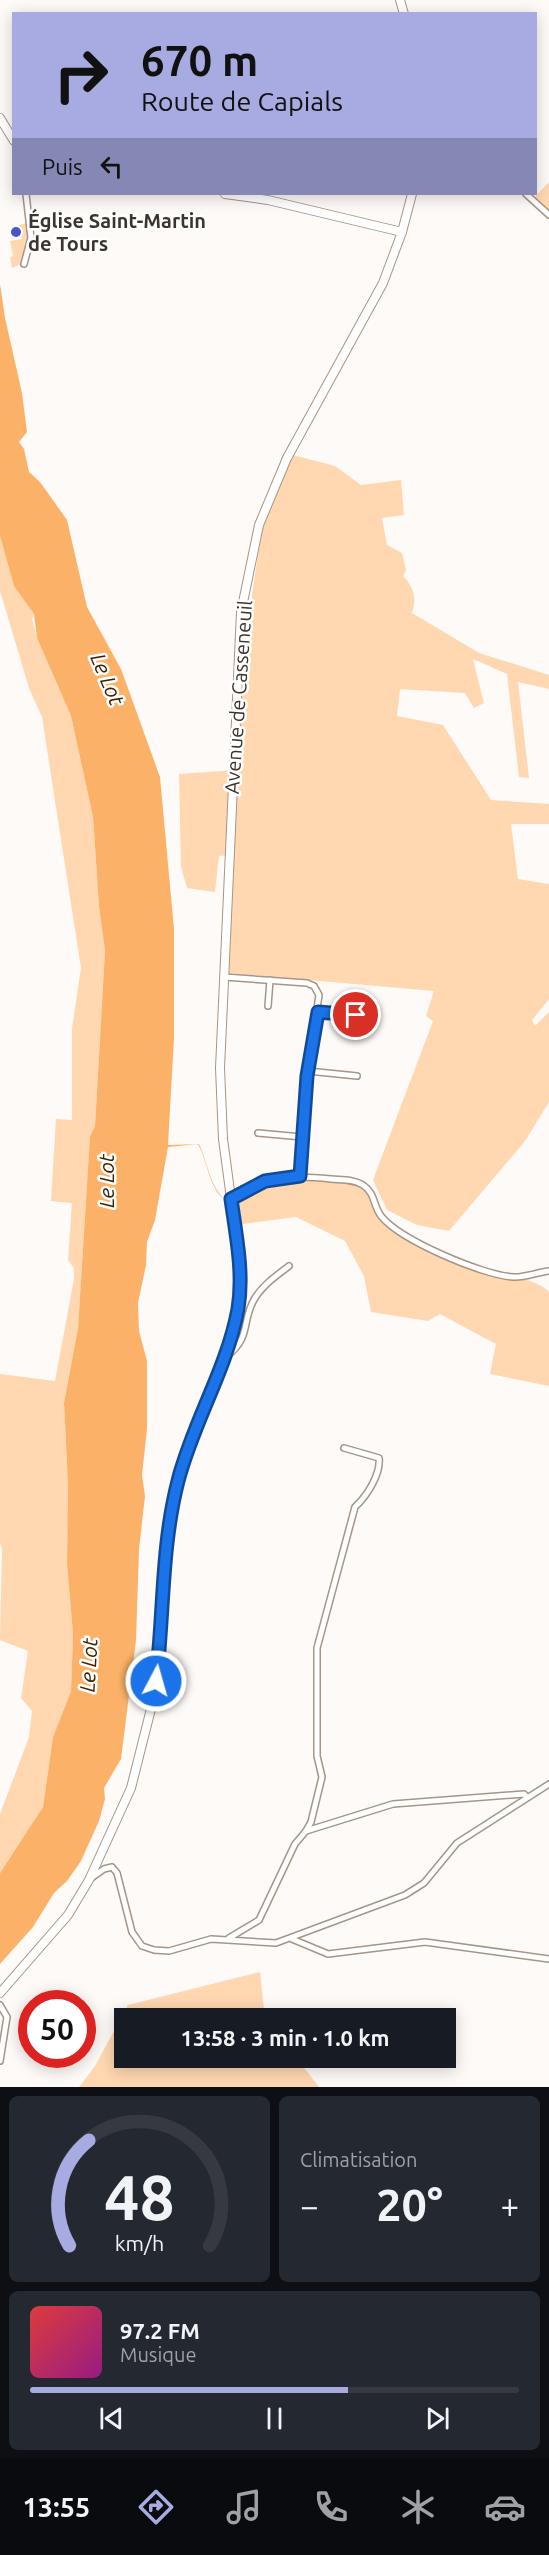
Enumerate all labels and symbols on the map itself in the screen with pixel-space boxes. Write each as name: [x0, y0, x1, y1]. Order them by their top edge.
place label: Église Saint-Martin de Tours: [28, 208, 206, 255]
marker: Église Saint-Martin de Tours: [9, 225, 23, 239]
street label: Avenue de Casseneuil: [220, 599, 256, 795]
water label: Le Lot: [86, 649, 130, 709]
pin: [330, 989, 381, 1040]
water label: Le Lot: [94, 1153, 118, 1208]
water label: Le Lot: [75, 1637, 101, 1693]
position arrow: [124, 1649, 188, 1713]
speed limit sign: 50: [18, 1990, 96, 2068]

